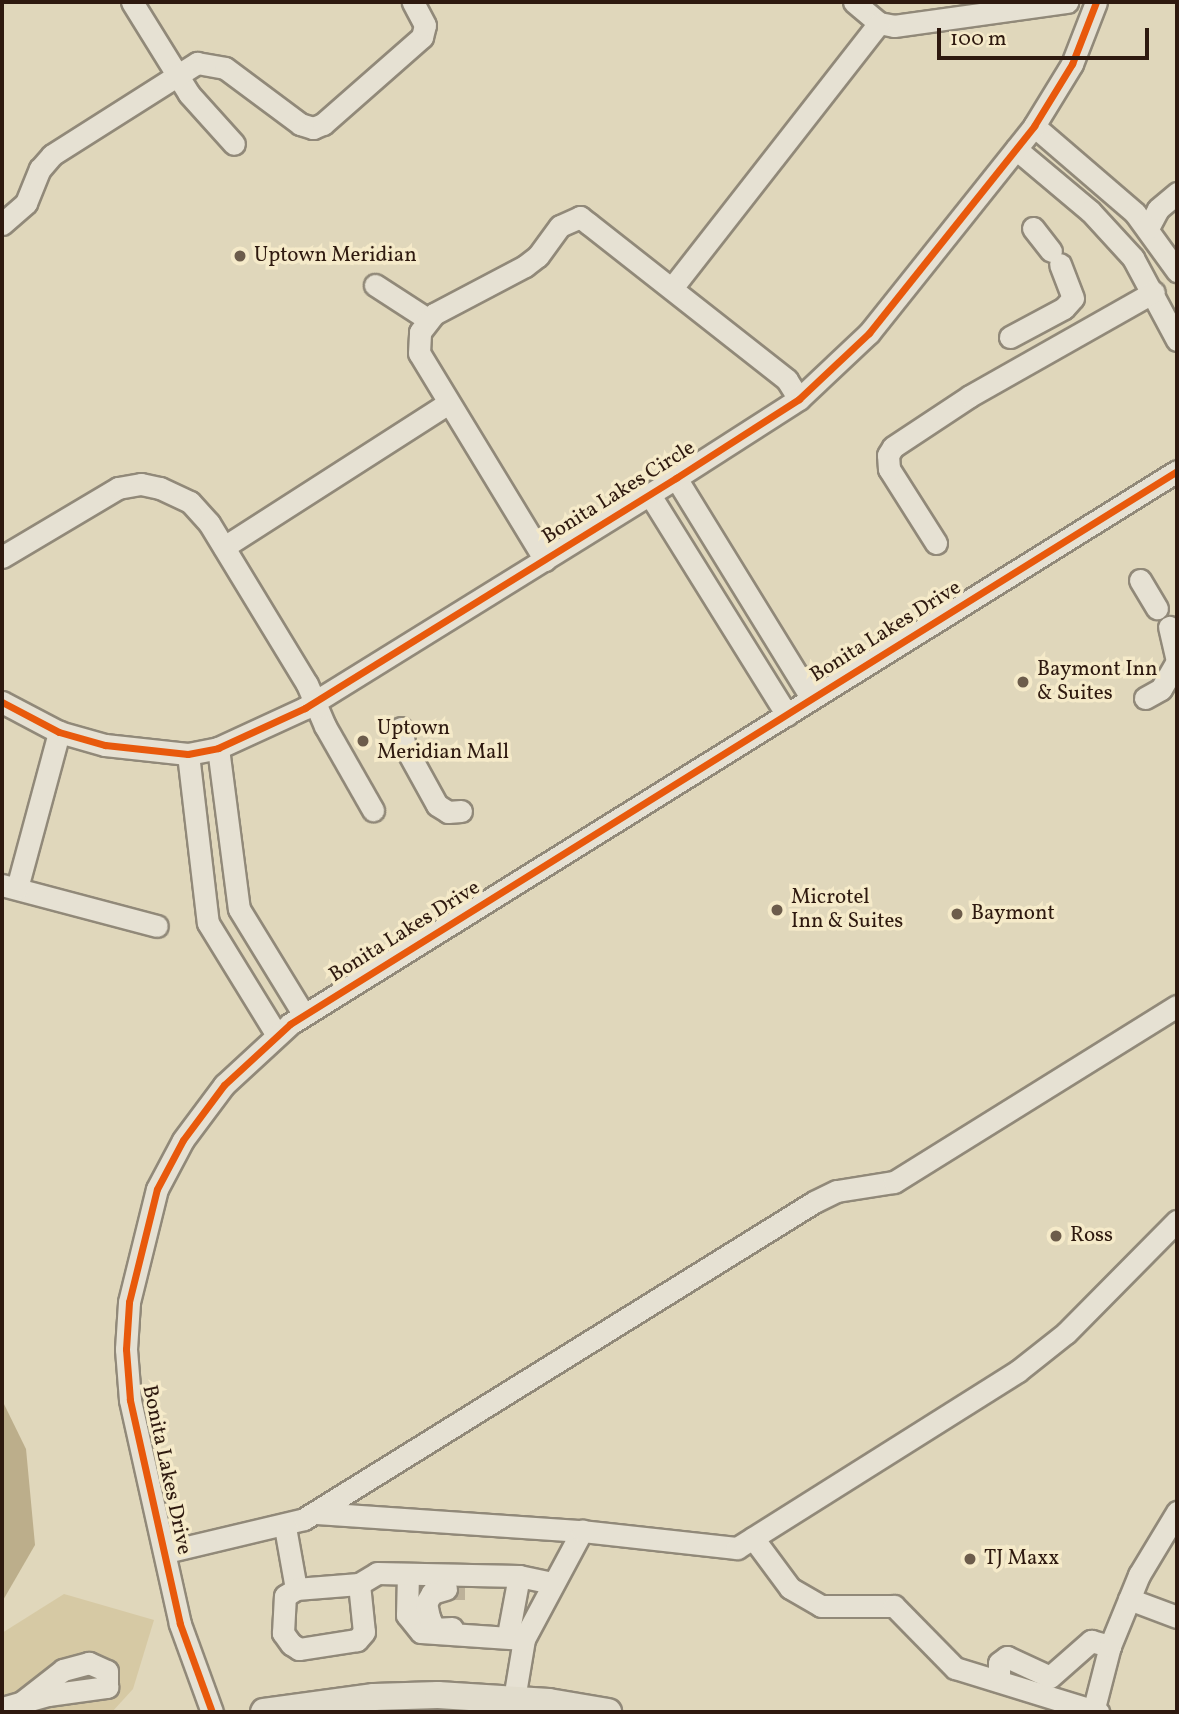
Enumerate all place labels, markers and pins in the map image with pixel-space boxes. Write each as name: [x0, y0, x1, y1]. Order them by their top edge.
place label: Uptown Meridian: [254, 243, 417, 269]
marker: Uptown Meridian: [232, 248, 248, 264]
place label: Baymont Inn & Suites: [1037, 657, 1158, 707]
marker: Baymont Inn & Suites: [1015, 674, 1031, 690]
place label: Uptown Meridian Mall: [377, 716, 509, 766]
marker: Uptown Meridian Mall: [355, 733, 371, 749]
place label: Microtel Inn & Suites: [791, 885, 903, 935]
place label: Baymont: [971, 901, 1055, 927]
marker: Microtel Inn & Suites: [769, 902, 785, 918]
marker: Baymont: [949, 906, 965, 922]
place label: Ross: [1070, 1223, 1113, 1249]
marker: Ross: [1048, 1228, 1064, 1244]
place label: TJ Maxx: [984, 1546, 1059, 1572]
marker: TJ Maxx: [962, 1551, 978, 1567]

